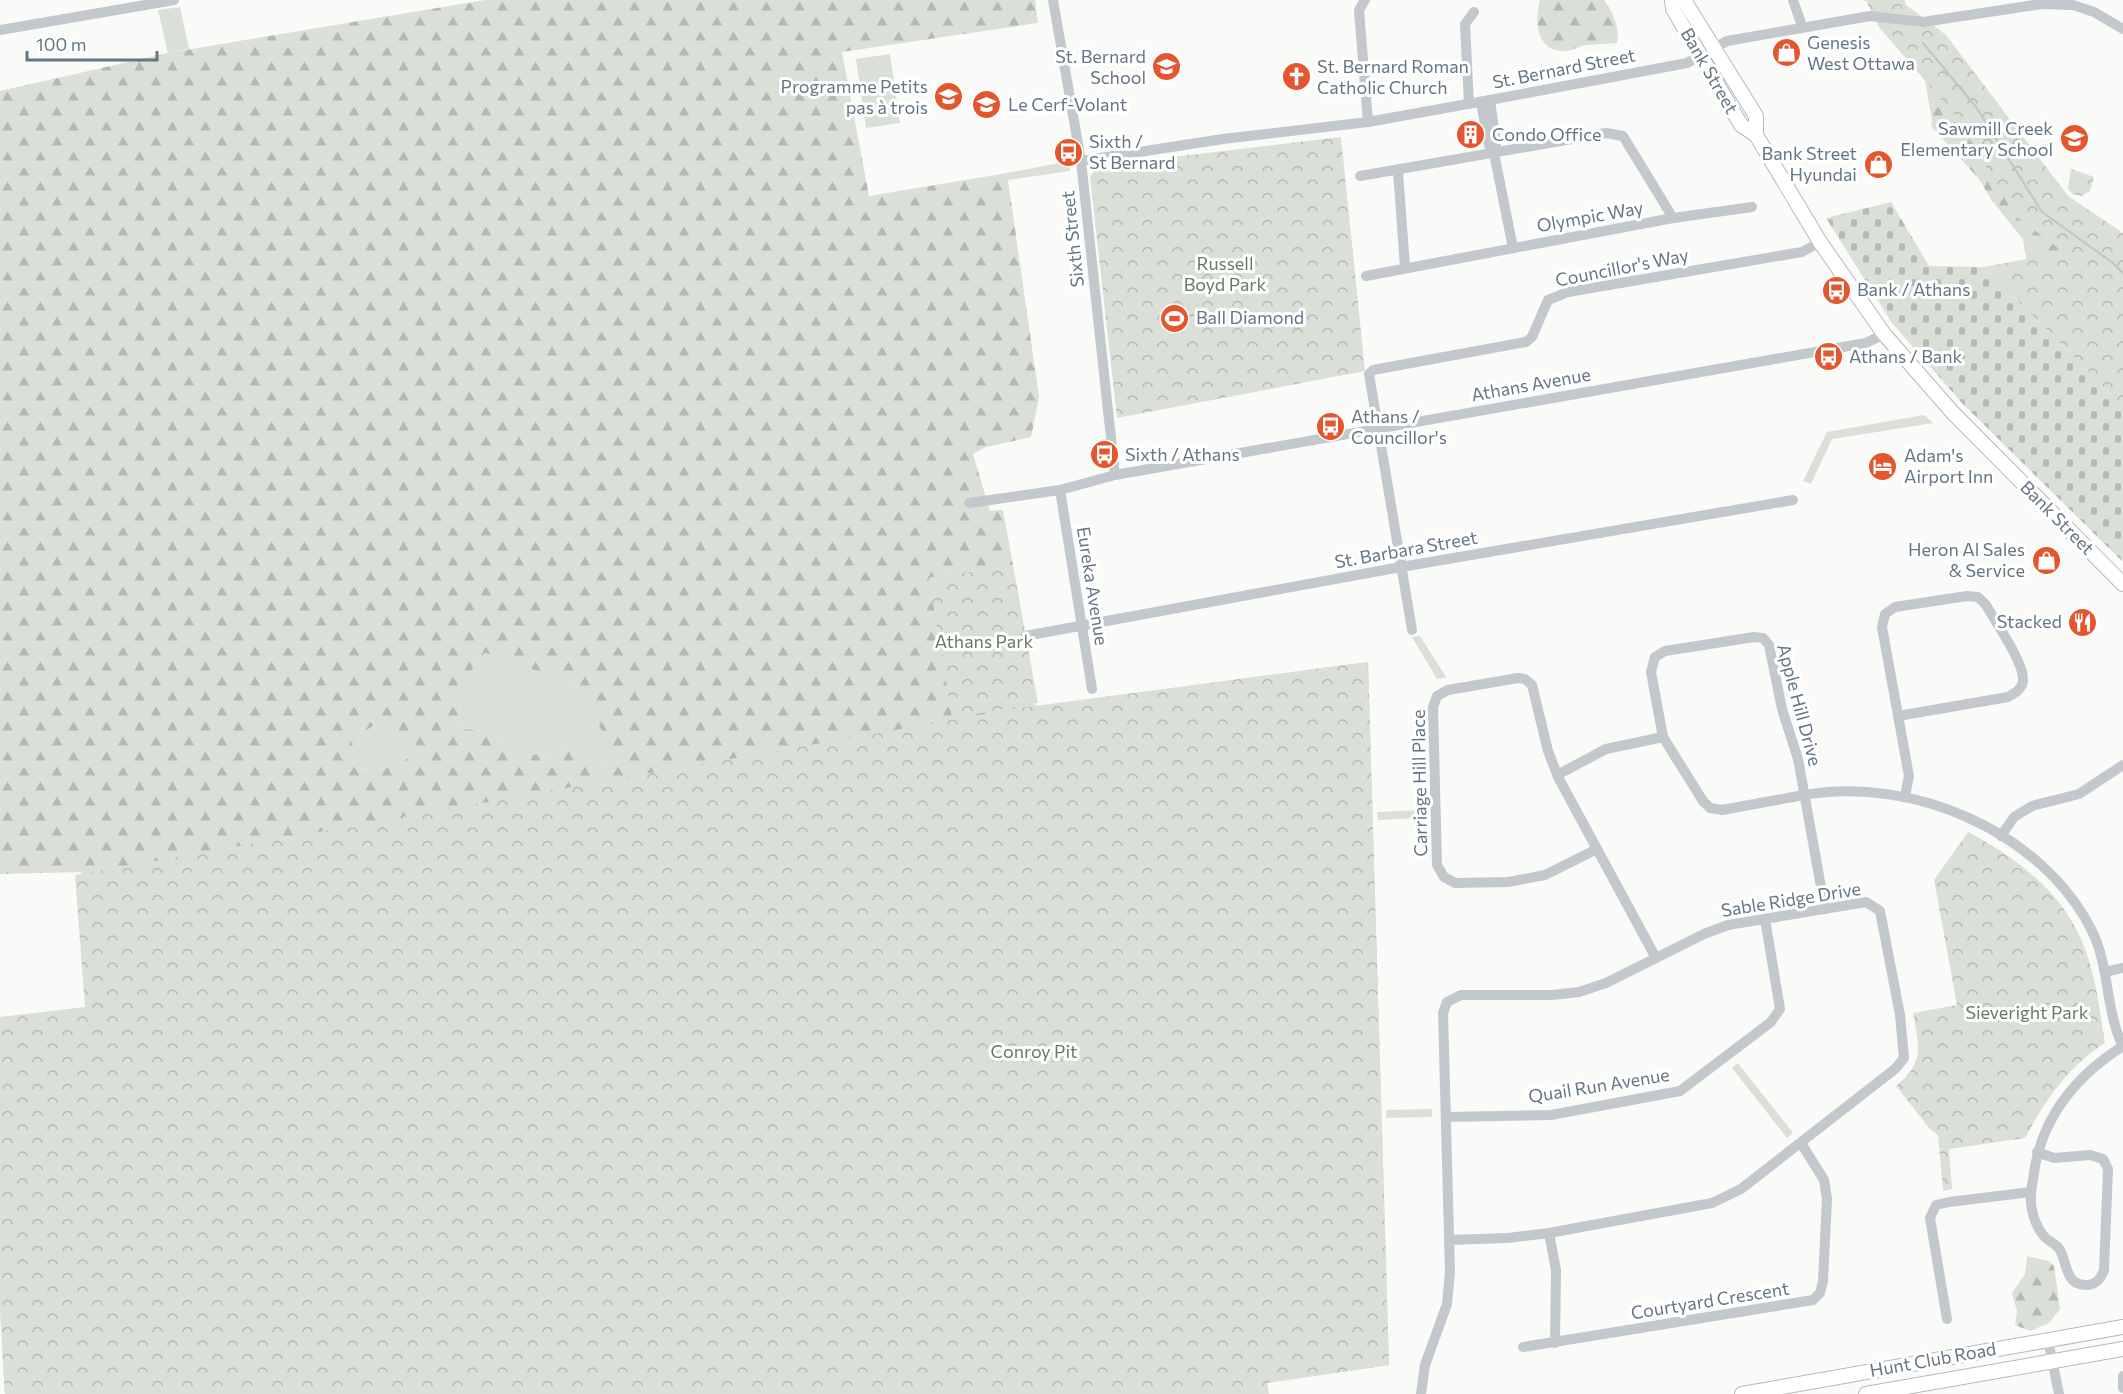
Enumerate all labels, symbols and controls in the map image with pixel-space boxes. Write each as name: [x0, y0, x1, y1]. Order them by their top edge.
scale bar: [27, 24, 158, 62]
street label: Bank Street: [1676, 24, 1743, 117]
place label: Genesis West Ottawa: [1807, 31, 1915, 74]
text: 100 m: [36, 33, 86, 55]
shop icon: Genesis West Ottawa: [1770, 37, 1802, 69]
street label: St. Bernard Street: [1490, 43, 1637, 93]
place label: St. Bernard School: [1055, 45, 1146, 88]
school or university icon: St. Bernard School: [1151, 51, 1183, 83]
place label: St. Bernard Roman Catholic Church: [1317, 55, 1469, 98]
church icon: St. Bernard Roman Catholic Church: [1280, 61, 1312, 93]
place label: Programme Petits pas à trois: [781, 75, 928, 118]
school or university icon: Programme Petits pas à trois: [933, 81, 965, 113]
school or university icon: Le Cerf-Volant: [971, 89, 1003, 121]
place label: Le Cerf-Volant: [1008, 93, 1127, 115]
place label: Sawmill Creek Elementary School: [1900, 117, 2053, 160]
building icon: Condo Office: [1455, 119, 1487, 151]
place label: Condo Office: [1492, 123, 1602, 145]
school or university icon: Sawmill Creek Elementary School: [2058, 123, 2090, 155]
place label: Sixth / St Bernard: [1089, 130, 1176, 173]
bus stop icon: Sixth / St Bernard: [1052, 136, 1084, 168]
place label: Bank Street Hyundai: [1762, 142, 1857, 185]
shop icon: Bank Street Hyundai: [1862, 148, 1894, 180]
street label: Sixth Street: [1056, 190, 1088, 288]
street label: Olympic Way: [1535, 196, 1645, 236]
street label: Councillor's Way: [1553, 243, 1690, 291]
park label: Russell Boyd Park: [1184, 252, 1267, 295]
bus stop icon: Bank / Athans: [1820, 274, 1852, 306]
place label: Bank / Athans: [1857, 278, 1970, 300]
sports icon: Ball Diamond: [1159, 302, 1191, 334]
place label: Ball Diamond: [1196, 306, 1304, 328]
bus stop icon: Athans / Bank: [1812, 341, 1844, 373]
place label: Athans / Bank: [1849, 345, 1963, 367]
street label: Athans Avenue: [1469, 363, 1592, 405]
place label: Athans / Councillor's: [1351, 405, 1447, 448]
bus stop icon: Athans / Councillor's: [1314, 411, 1346, 443]
bus stop icon: Sixth / Athans: [1088, 439, 1120, 471]
place label: Sixth / Athans: [1125, 443, 1240, 465]
place label: Adam's Airport Inn: [1904, 444, 1993, 487]
hotel icon: Adam's Airport Inn: [1867, 450, 1899, 482]
street label: Bank Street: [2016, 476, 2099, 559]
street label: Eureka Avenue: [1073, 525, 1113, 647]
street label: St. Barbara Street: [1333, 526, 1479, 572]
place label: Heron Al Sales & Service: [1908, 538, 2025, 581]
shop icon: Heron Al Sales & Service: [2030, 544, 2062, 576]
restaurant icon: Stacked: [2067, 606, 2099, 638]
place label: Stacked: [1997, 610, 2062, 632]
park label: Athans Park: [935, 630, 1033, 652]
street label: Apple Hill Drive: [1773, 641, 1827, 768]
street label: Carriage Hill Place: [1407, 709, 1431, 857]
street label: Sable Ridge Drive: [1719, 877, 1862, 921]
park label: Sieveright Park: [1965, 1001, 2089, 1023]
park label: Conroy Pit: [991, 1040, 1077, 1062]
street label: Quail Run Avenue: [1527, 1063, 1671, 1107]
street label: Courtyard Crescent: [1629, 1277, 1791, 1323]
street label: Hunt Club Road: [1868, 1337, 1998, 1381]

